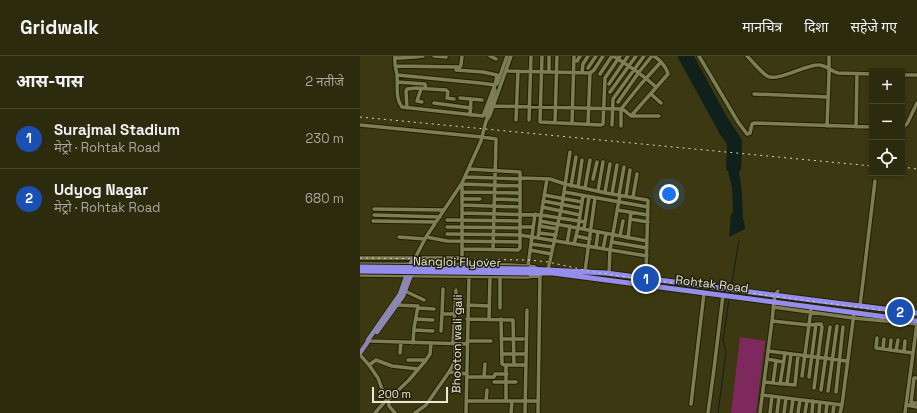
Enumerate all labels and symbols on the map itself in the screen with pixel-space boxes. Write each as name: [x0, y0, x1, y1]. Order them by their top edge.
your location: [659, 184, 679, 204]
street label: Nangloi Flyover: [413, 253, 502, 271]
pin: 1: [633, 264, 659, 294]
street label: Rohtak Road: [675, 272, 749, 296]
street label: Bhooton wali gali: [448, 294, 466, 394]
pin: 2: [887, 297, 913, 327]
scale bar: [372, 385, 448, 404]

